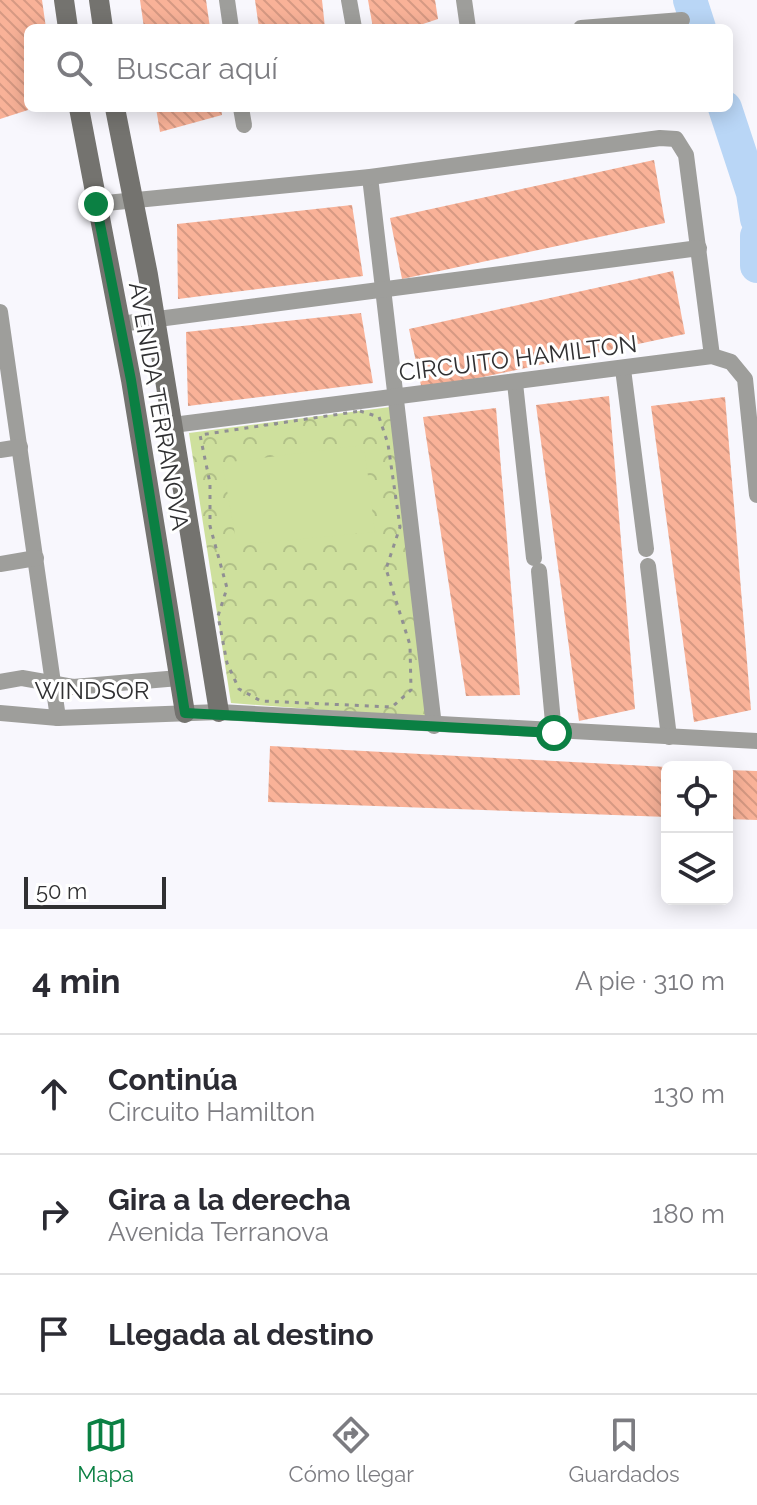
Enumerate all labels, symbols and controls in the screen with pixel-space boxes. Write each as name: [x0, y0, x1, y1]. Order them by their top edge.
search box: [24, 24, 733, 112]
icon: search: [52, 46, 96, 90]
text: Buscar aquí: [116, 51, 278, 86]
route end: [78, 186, 114, 222]
street label: AVENIDA TERRANOVA: [123, 280, 195, 532]
street label: CIRCUITO HAMILTON: [397, 329, 639, 387]
street label: WINDSOR: [34, 676, 150, 705]
route start: [536, 715, 572, 751]
map controls: [661, 761, 733, 905]
button: locate: [661, 761, 733, 833]
button: layers: [661, 833, 733, 905]
scale bar: [24, 873, 166, 909]
text: 50 m: [36, 878, 87, 904]
text: 4 min: [32, 961, 120, 1001]
text: A pie · 310 m: [575, 966, 725, 996]
text: Continúa: [108, 1062, 238, 1097]
icon: ahead: [32, 1072, 76, 1116]
text: 130 m: [654, 1079, 725, 1109]
text: Circuito Hamilton: [108, 1097, 315, 1127]
text: Gira a la derecha: [108, 1182, 351, 1217]
icon: right: [32, 1192, 76, 1236]
text: 180 m: [652, 1199, 725, 1229]
text: Avenida Terranova: [108, 1217, 329, 1247]
icon: arrive: [32, 1312, 76, 1356]
text: Llegada al destino: [108, 1317, 374, 1352]
tab: Mapa: [77, 1413, 134, 1487]
tab: Cómo llegar: [289, 1413, 414, 1487]
tab: Guardados: [568, 1413, 680, 1487]

